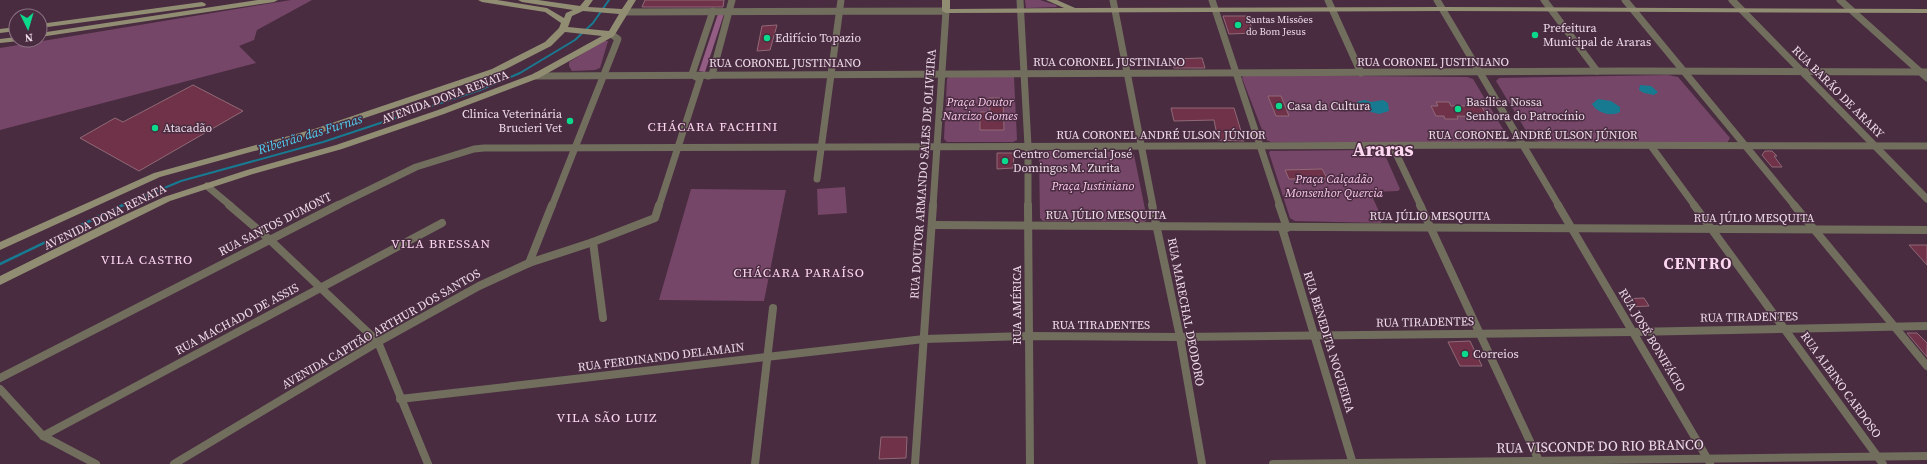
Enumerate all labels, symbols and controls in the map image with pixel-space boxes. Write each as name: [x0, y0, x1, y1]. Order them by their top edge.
north arrow: [8, 8, 48, 48]
place label: Santas Missões do Bom Jesus: [1246, 13, 1313, 38]
marker: Santas Missões do Bom Jesus: [1233, 20, 1243, 30]
place label: Prefeitura Municipal de Araras: [1543, 20, 1651, 50]
text: N: [24, 30, 33, 45]
place label: Edifício Topazio: [775, 30, 861, 46]
marker: Prefeitura Municipal de Araras: [1530, 30, 1540, 40]
marker: Edifício Topazio: [762, 33, 772, 43]
street label: RUA BARÃO DE ARARY: [1788, 42, 1888, 142]
street label: RUA DOUTOR ARMANDO SALES DE OLIVEIRA: [906, 48, 940, 300]
street label: RUA CORONEL JUSTINIANO: [1033, 54, 1185, 70]
street label: RUA CORONEL JUSTINIANO: [1357, 54, 1509, 70]
street label: RUA CORONEL JUSTINIANO: [709, 55, 861, 71]
street label: AVENIDA DONA RENATA: [379, 66, 511, 128]
park label: Praça Doutor Narcizo Gomes: [942, 94, 1018, 124]
place label: Basílica Nossa Senhora do Patrocínio: [1466, 94, 1585, 124]
place label: Casa da Cultura: [1287, 98, 1371, 114]
marker: Casa da Cultura: [1274, 101, 1284, 111]
marker: Basílica Nossa Senhora do Patrocínio: [1453, 104, 1463, 114]
place label: Clinica Veterinária Brucieri Vet: [462, 106, 563, 136]
water label: Ribeirão das Furnas: [255, 110, 365, 158]
marker: Clinica Veterinária Brucieri Vet: [565, 116, 575, 126]
district label: CHÁCARA FACHINI: [648, 118, 778, 135]
place label: Atacadão: [163, 120, 212, 136]
marker: Atacadão: [150, 123, 160, 133]
street label: RUA CORONEL ANDRÉ ULSON JÚNIOR: [1056, 127, 1266, 143]
street label: RUA CORONEL ANDRÉ ULSON JÚNIOR: [1428, 127, 1638, 143]
district label: Araras: [1352, 135, 1414, 163]
place label: Centro Comercial José Domingos M. Zurita: [1013, 146, 1132, 176]
marker: Centro Comercial José Domingos M. Zurita: [1000, 156, 1010, 166]
park label: Praça Calçadão Monsenhor Quercia: [1284, 171, 1384, 201]
park label: Praça Justiniano: [1051, 178, 1135, 194]
street label: AVENIDA DONA RENATA: [41, 180, 169, 254]
street label: RUA SANTOS DUMONT: [216, 188, 335, 259]
street label: RUA JÚLIO MESQUITA: [1045, 207, 1167, 223]
street label: RUA JÚLIO MESQUITA: [1369, 208, 1491, 224]
street label: RUA JÚLIO MESQUITA: [1693, 210, 1815, 226]
district label: VILA BRESSAN: [391, 235, 491, 252]
street label: RUA MARECHAL DEODORO: [1164, 236, 1208, 388]
district label: VILA CASTRO: [101, 251, 193, 268]
district label: CENTRO: [1663, 252, 1733, 274]
district label: CHÁCARA PARAÍSO: [733, 264, 865, 281]
street label: AVENIDA CAPITÃO ARTHUR DOS SANTOS: [279, 265, 483, 393]
street label: RUA AMÉRICA: [1009, 265, 1025, 345]
street label: RUA BENEDITA NOGUEIRA: [1300, 269, 1358, 415]
street label: RUA MACHADO DE ASSIS: [172, 280, 302, 358]
street label: RUA JOSÉ BONIFÁCIO: [1615, 286, 1689, 394]
street label: RUA TIRADENTES: [1700, 308, 1798, 326]
street label: RUA TIRADENTES: [1376, 313, 1474, 331]
street label: RUA TIRADENTES: [1052, 317, 1150, 333]
street label: RUA ALBINO CARDOSO: [1797, 329, 1885, 441]
street label: RUA FERDINANDO DELAMAIN: [577, 339, 745, 375]
place label: Correios: [1473, 346, 1519, 362]
marker: Correios: [1460, 349, 1470, 359]
district label: VILA SÃO LUIZ: [556, 409, 658, 426]
street label: RUA VISCONDE DO RIO BRANCO: [1496, 434, 1704, 458]

